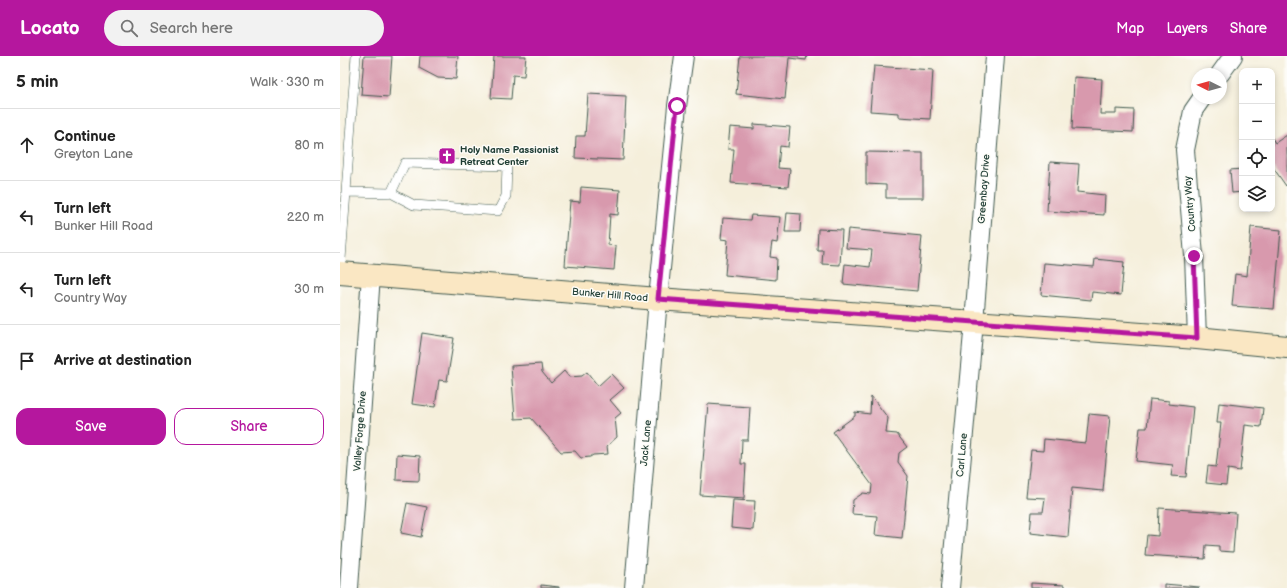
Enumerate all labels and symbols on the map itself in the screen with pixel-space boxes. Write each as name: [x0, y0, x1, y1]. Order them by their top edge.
north arrow: [1191, 68, 1227, 104]
route start: [668, 97, 686, 115]
place label: Holy Name Passionist Retreat Center: [460, 144, 559, 168]
church icon: Holy Name Passionist Retreat Center: [437, 146, 457, 166]
street label: Greenbay Drive: [976, 154, 992, 224]
street label: Country Way: [1182, 175, 1198, 232]
route end: [1185, 247, 1203, 265]
street label: Bunker Hill Road: [572, 286, 649, 304]
street label: Valley Forge Drive: [351, 390, 369, 472]
street label: Jack Lane: [638, 419, 654, 467]
street label: Carl Lane: [954, 433, 970, 477]

